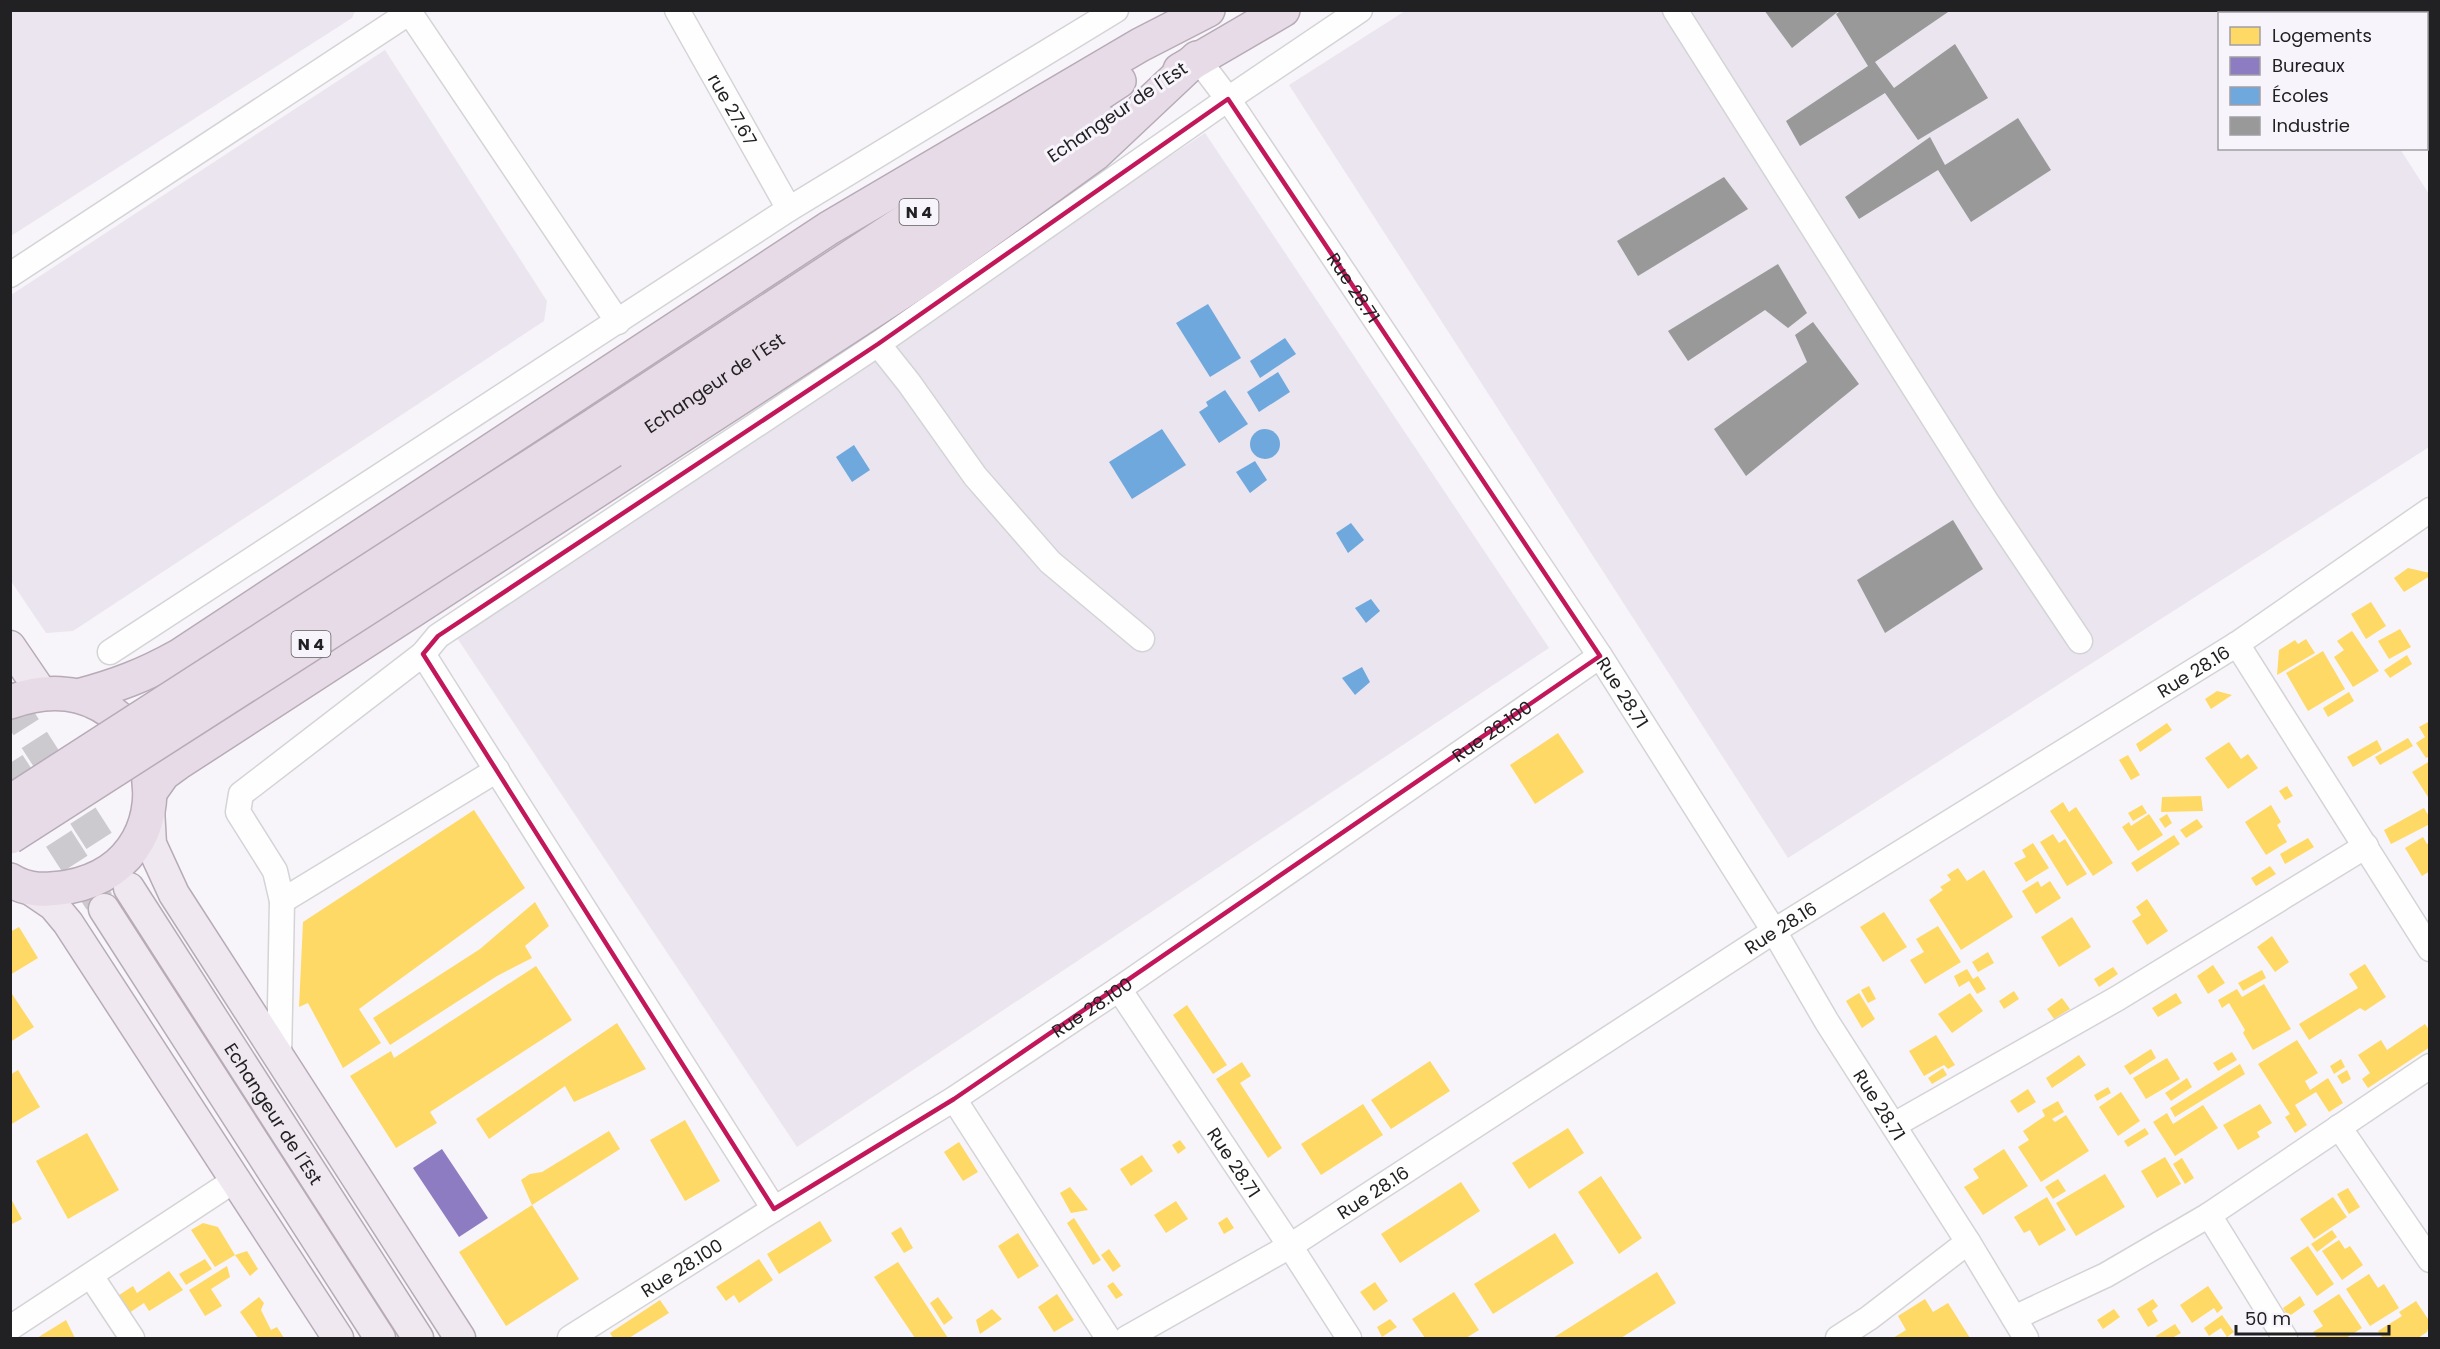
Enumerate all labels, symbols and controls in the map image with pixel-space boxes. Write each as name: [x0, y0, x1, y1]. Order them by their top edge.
legend: [2218, 12, 2428, 150]
text: Logements: [2272, 23, 2372, 48]
text: Bureaux: [2272, 53, 2345, 78]
street label: Echangeur de l´Est: [1042, 56, 1192, 168]
street label: rue 27.67: [703, 69, 763, 150]
text: Écoles: [2272, 83, 2329, 108]
text: Industrie: [2272, 113, 2350, 138]
road number: N 4: [900, 199, 938, 225]
street label: Rue 28.71: [1321, 247, 1386, 327]
street label: Echangeur de l´Est: [639, 326, 789, 439]
road number: N 4: [292, 631, 330, 657]
street label: Rue 28.16: [2152, 639, 2234, 703]
street label: Rue 28.71: [1591, 652, 1655, 732]
street label: Rue 28.100: [1447, 694, 1537, 767]
street label: Rue 28.16: [1739, 895, 1821, 960]
street label: Rue 28.100: [1047, 971, 1137, 1043]
street label: Echangeur de l´Est: [219, 1038, 329, 1189]
street label: Rue 28.71: [1848, 1064, 1912, 1145]
street label: Rue 28.71: [1202, 1122, 1267, 1202]
street label: Rue 28.16: [1332, 1159, 1414, 1225]
street label: Rue 28.100: [636, 1232, 727, 1303]
scale bar: [2236, 1298, 2389, 1336]
text: 50 m: [2245, 1306, 2291, 1331]

